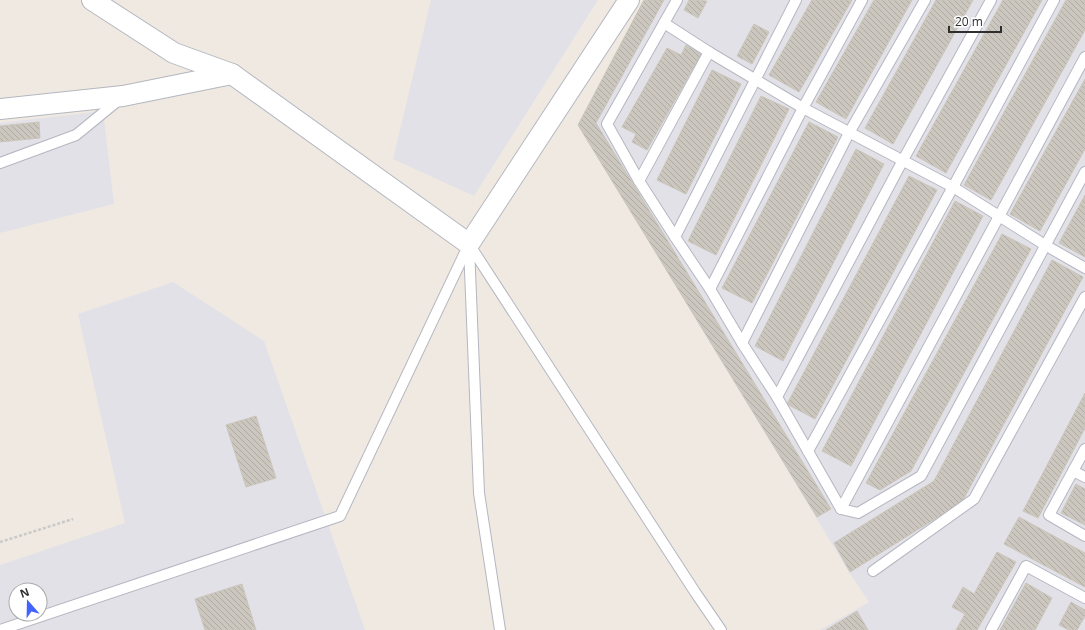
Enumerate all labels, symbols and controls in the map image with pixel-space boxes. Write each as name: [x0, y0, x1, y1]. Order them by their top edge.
scale bar: [949, 8, 1001, 34]
text: 20 m: [955, 13, 983, 30]
north arrow: [8, 582, 48, 622]
text: N: [18, 584, 31, 601]

